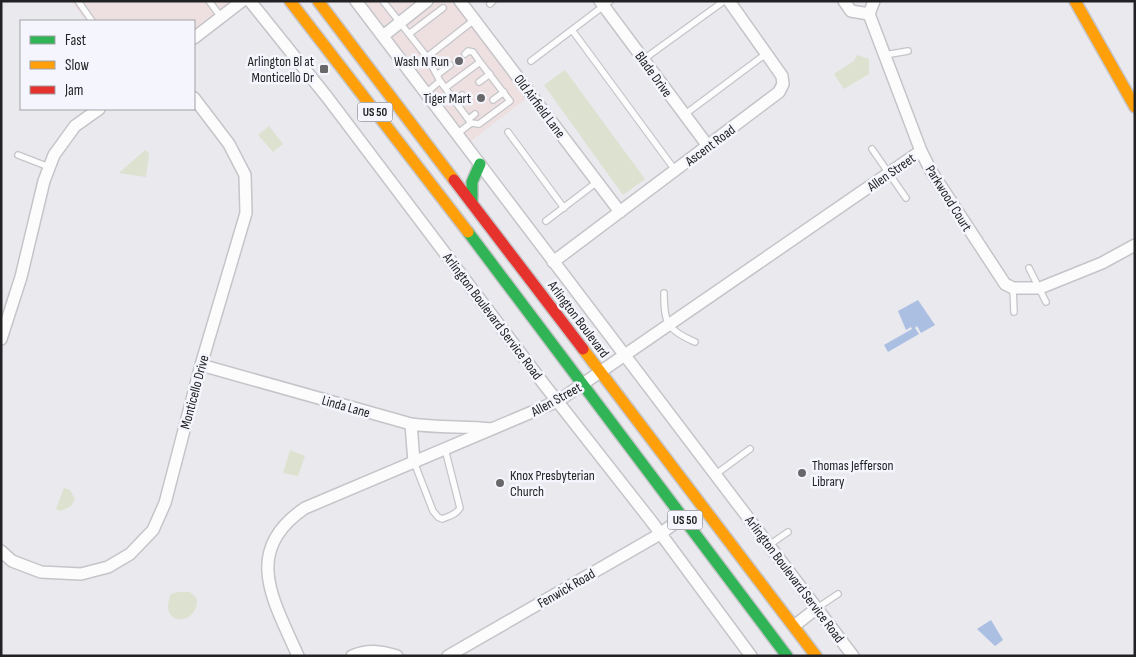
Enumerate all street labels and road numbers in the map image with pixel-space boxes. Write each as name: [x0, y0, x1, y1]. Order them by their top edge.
street label: Blade Drive: [631, 48, 676, 100]
street label: Old Airfield Lane: [510, 71, 569, 141]
road number: US 50: [358, 102, 392, 121]
street label: Ascent Road: [681, 121, 739, 170]
street label: Allen Street: [863, 150, 919, 196]
street label: Parkwood Court: [922, 162, 976, 234]
street label: Arlington Boulevard Service Road: [439, 249, 546, 383]
street label: Arlington Boulevard: [544, 277, 613, 361]
street label: Monticello Drive: [176, 353, 213, 431]
street label: Allen Street: [527, 379, 584, 421]
street label: Linda Lane: [320, 391, 372, 421]
road number: US 50: [668, 510, 702, 530]
street label: Arlington Boulevard Service Road: [741, 512, 848, 646]
street label: Fenwick Road: [534, 565, 598, 612]

